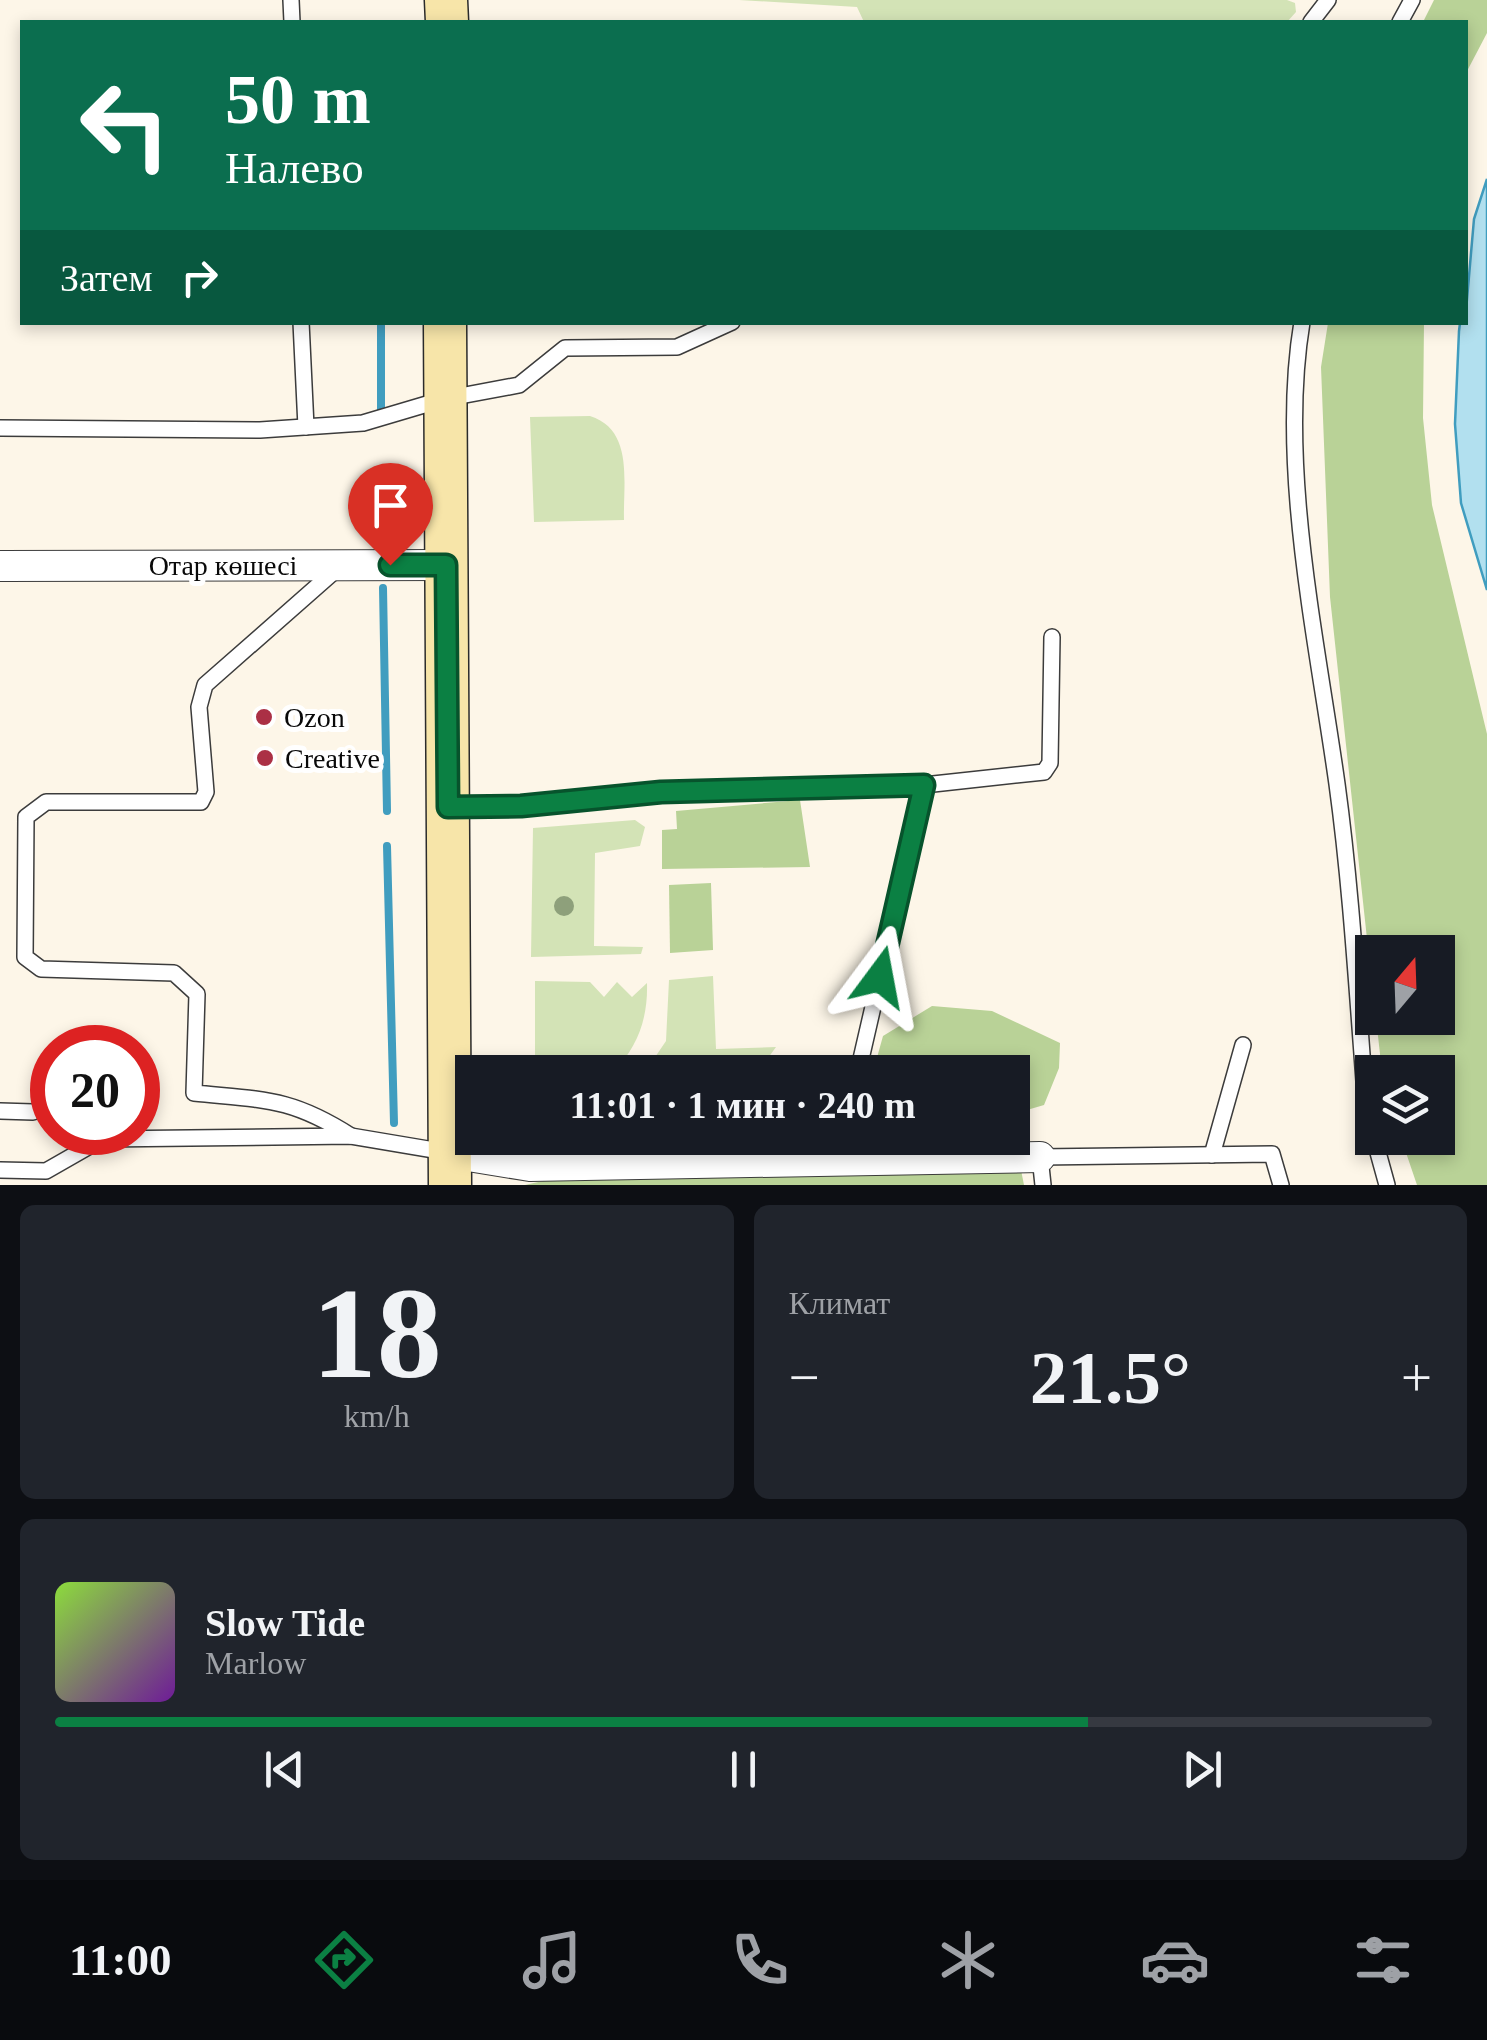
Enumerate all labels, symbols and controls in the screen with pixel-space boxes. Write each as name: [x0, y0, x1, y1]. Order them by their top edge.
icon: left: [60, 60, 190, 190]
text: 50 m: [225, 61, 371, 138]
text: Налево: [225, 143, 364, 193]
icon: right: [172, 250, 227, 305]
text: Затем: [60, 257, 152, 299]
pin: [348, 463, 433, 566]
icon: arrive: [363, 478, 418, 533]
street label: Отар көшесі: [149, 550, 298, 581]
place label: Ozon: [284, 702, 345, 733]
marker: Ozon: [253, 706, 275, 728]
place label: Creative: [285, 743, 380, 774]
marker: Creative: [254, 747, 276, 769]
position arrow: [828, 925, 932, 1029]
north arrow: [1355, 935, 1455, 1035]
map controls: [1355, 935, 1455, 1155]
speed limit sign: 20: [30, 1025, 160, 1155]
button: layers: [1355, 1055, 1455, 1155]
text: 11:01 · 1 мин · 240 m: [569, 1084, 916, 1126]
text: 18: [312, 1261, 442, 1405]
text: Климат: [789, 1285, 890, 1321]
text: 21.5°: [1030, 1336, 1191, 1419]
text: −: [789, 1347, 820, 1408]
text: +: [1401, 1347, 1432, 1408]
text: km/h: [344, 1398, 410, 1434]
text: Slow Tide: [205, 1602, 365, 1644]
text: Marlow: [205, 1645, 306, 1681]
icon: previous: [257, 1742, 312, 1797]
icon: pause: [716, 1742, 771, 1797]
icon: next: [1175, 1742, 1230, 1797]
icon: directions: [309, 1925, 379, 1995]
icon: music: [517, 1925, 587, 1995]
icon: phone: [725, 1925, 795, 1995]
icon: climate: [933, 1925, 1003, 1995]
icon: car: [1140, 1925, 1210, 1995]
icon: filters: [1348, 1925, 1418, 1995]
text: 11:00: [69, 1935, 171, 1985]

